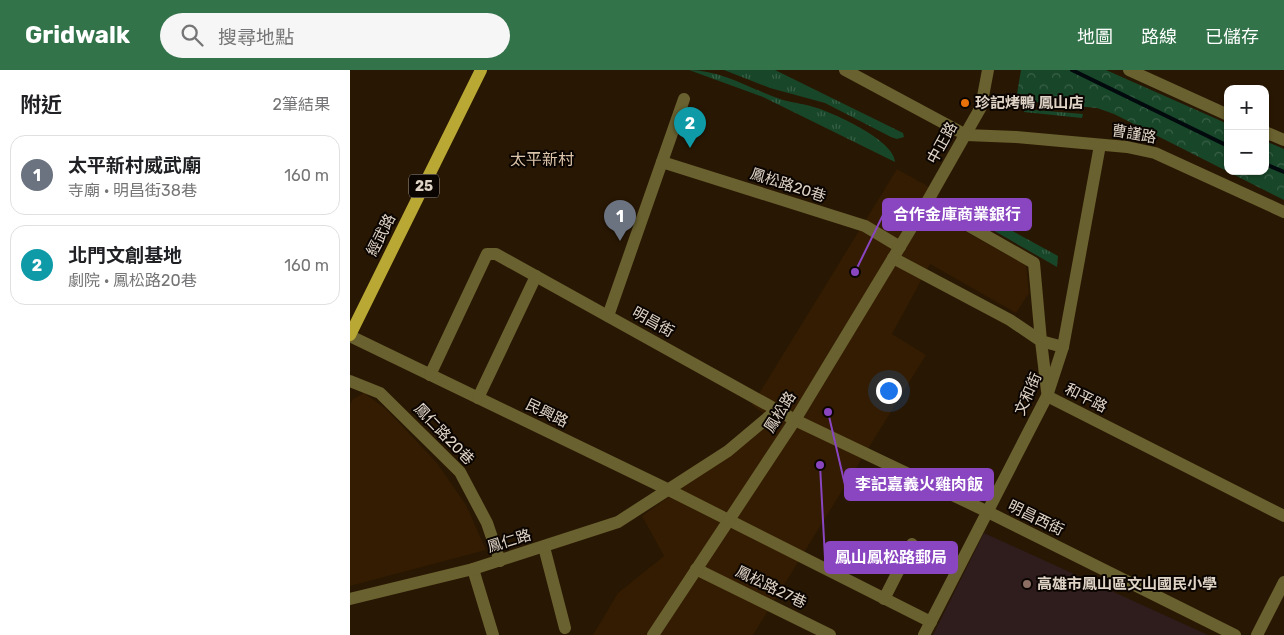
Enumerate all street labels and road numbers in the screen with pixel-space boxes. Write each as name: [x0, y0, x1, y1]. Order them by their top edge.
street label: 中正路: [923, 119, 961, 167]
street label: 曹謹路: [1110, 121, 1158, 147]
street label: 鳳松路20巷: [748, 164, 828, 206]
road number: 25: [409, 174, 439, 198]
street label: 經武路: [363, 211, 399, 259]
street label: 明昌街: [629, 303, 677, 341]
street label: 文和街: [1011, 370, 1045, 418]
street label: 和平路: [1062, 380, 1110, 416]
street label: 鳳松路: [760, 388, 800, 436]
street label: 民興路: [523, 395, 571, 431]
street label: 鳳仁路20巷: [410, 400, 478, 468]
street label: 明昌西街: [1005, 497, 1067, 539]
street label: 鳳仁路: [485, 526, 533, 556]
street label: 鳳松路27巷: [733, 562, 809, 612]

